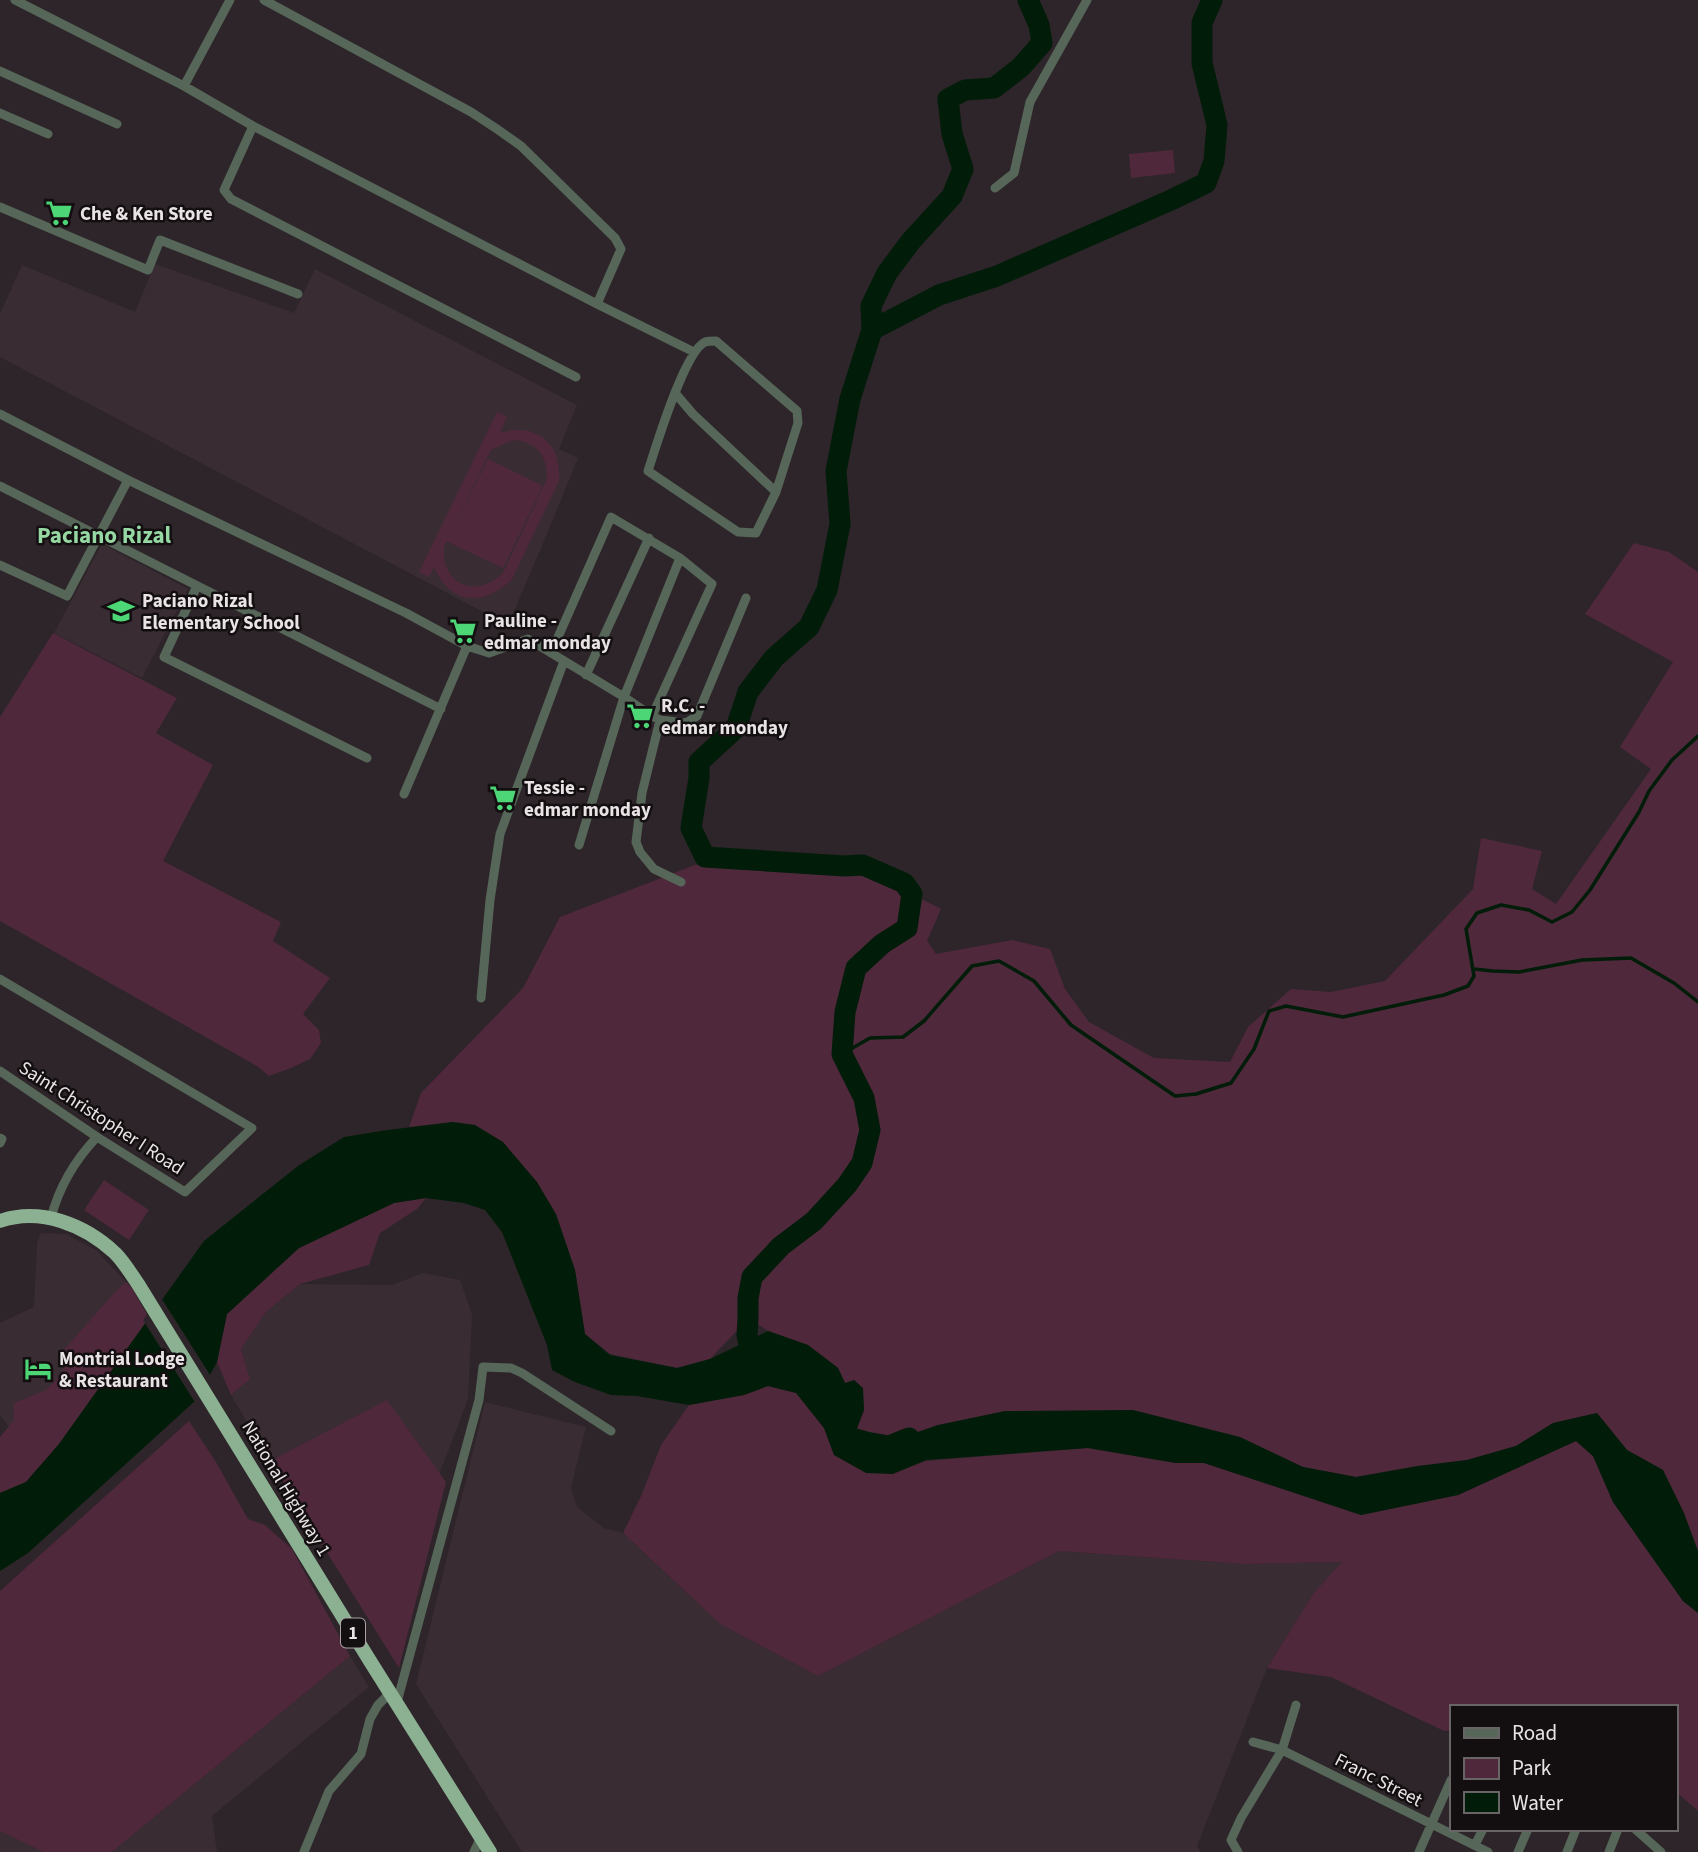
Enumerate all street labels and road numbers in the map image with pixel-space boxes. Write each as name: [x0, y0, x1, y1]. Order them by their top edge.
street label: Saint Christopher I Road: [13, 1055, 189, 1182]
street label: National Highway 1: [235, 1416, 337, 1562]
road number: 1: [341, 1618, 365, 1648]
street label: Franc Street: [1330, 1747, 1427, 1814]

